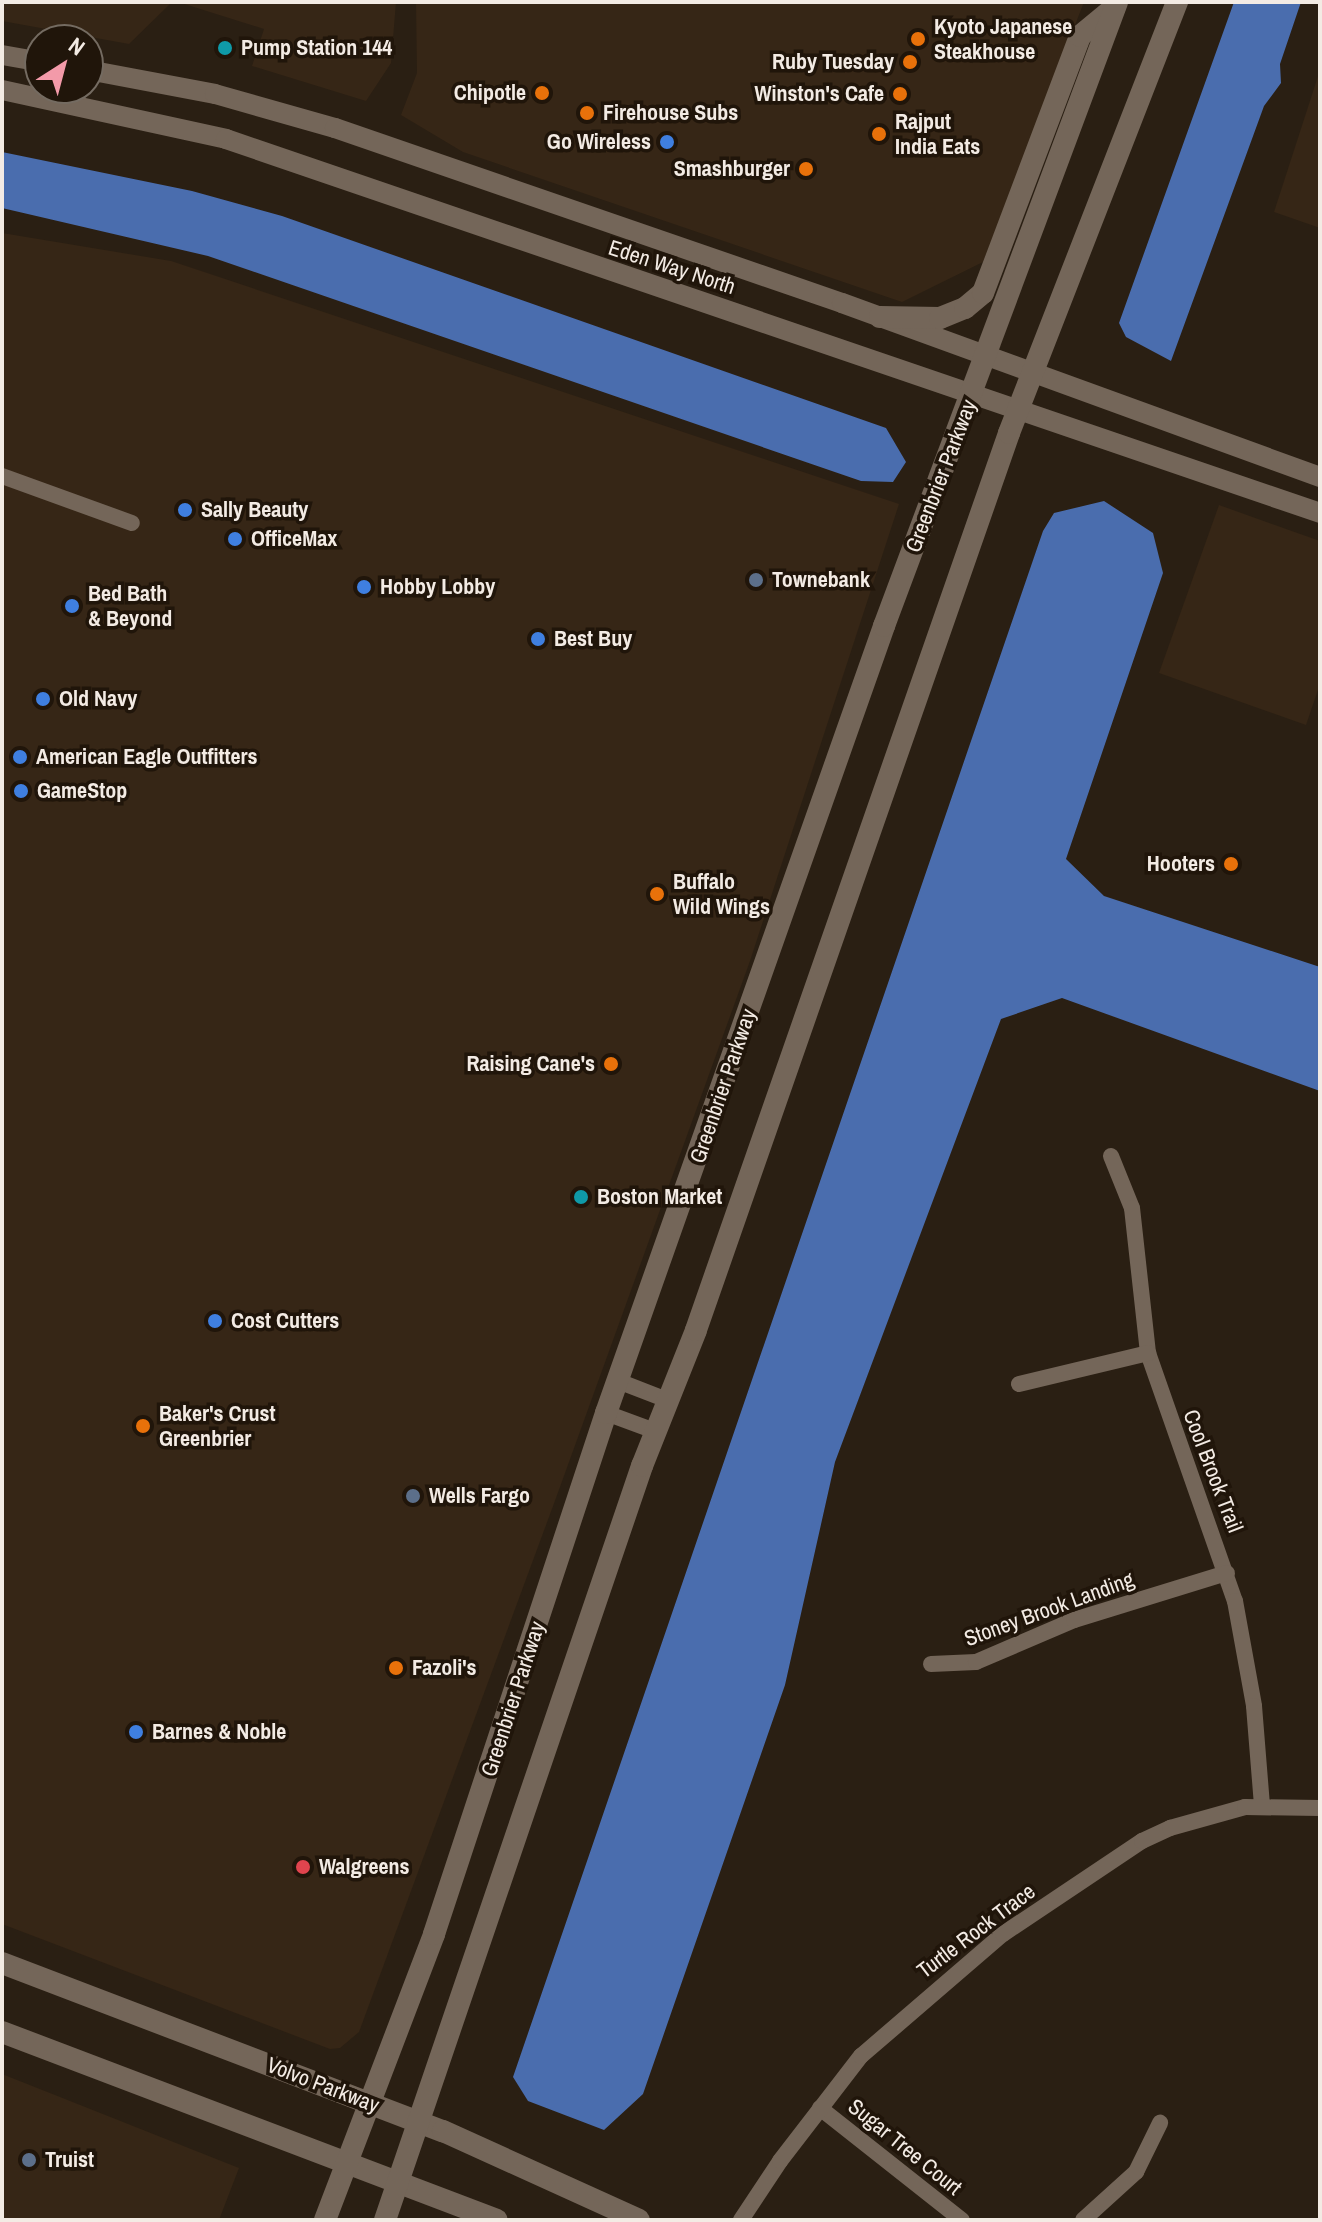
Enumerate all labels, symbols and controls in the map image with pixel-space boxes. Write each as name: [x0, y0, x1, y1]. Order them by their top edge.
place label: Kyoto Japanese Steakhouse: [934, 13, 1072, 64]
north arrow: [24, 24, 104, 104]
text: N: [63, 30, 91, 62]
marker: Kyoto Japanese Steakhouse: [909, 30, 927, 48]
place label: Pump Station 144: [241, 35, 392, 61]
marker: Pump Station 144: [216, 39, 234, 57]
place label: Ruby Tuesday: [772, 49, 894, 75]
marker: Ruby Tuesday: [901, 53, 919, 71]
place label: Chipotle: [454, 80, 526, 106]
place label: Winston's Cafe: [755, 81, 884, 107]
marker: Chipotle: [533, 84, 551, 102]
marker: Winston's Cafe: [891, 85, 909, 103]
place label: Firehouse Subs: [603, 100, 738, 126]
marker: Firehouse Subs: [578, 104, 596, 122]
place label: Rajput India Eats: [895, 108, 980, 160]
marker: Rajput India Eats: [870, 125, 888, 143]
place label: Go Wireless: [547, 129, 651, 155]
marker: Go Wireless: [658, 133, 676, 151]
place label: Smashburger: [674, 156, 790, 182]
marker: Smashburger: [797, 160, 815, 178]
street label: Eden Way North: [605, 234, 739, 300]
street label: Greenbrier Parkway: [900, 396, 982, 556]
place label: Sally Beauty: [201, 497, 308, 523]
marker: Sally Beauty: [176, 501, 194, 519]
place label: OfficeMax: [251, 526, 337, 552]
marker: OfficeMax: [226, 530, 244, 548]
place label: Townebank: [772, 567, 870, 593]
marker: Townebank: [747, 571, 765, 589]
place label: Hobby Lobby: [380, 574, 495, 600]
marker: Hobby Lobby: [355, 578, 373, 596]
place label: Bed Bath & Beyond: [88, 580, 172, 632]
marker: Bed Bath & Beyond: [63, 597, 81, 615]
place label: Best Buy: [554, 626, 632, 652]
marker: Best Buy: [529, 630, 547, 648]
place label: Old Navy: [59, 686, 137, 712]
marker: Old Navy: [34, 690, 52, 708]
place label: American Eagle Outfitters: [36, 744, 258, 770]
marker: American Eagle Outfitters: [11, 748, 29, 766]
place label: GameStop: [37, 778, 127, 804]
marker: GameStop: [12, 782, 30, 800]
place label: Hooters: [1147, 851, 1215, 877]
marker: Hooters: [1222, 855, 1240, 873]
place label: Buffalo Wild Wings: [673, 868, 770, 920]
marker: Buffalo Wild Wings: [648, 885, 666, 903]
street label: Greenbrier Parkway: [684, 1005, 762, 1167]
place label: Raising Cane's: [466, 1051, 595, 1077]
marker: Raising Cane's: [602, 1055, 620, 1073]
place label: Boston Market: [597, 1184, 722, 1210]
marker: Boston Market: [572, 1188, 590, 1206]
place label: Cost Cutters: [231, 1308, 339, 1334]
marker: Cost Cutters: [206, 1312, 224, 1330]
place label: Baker's Crust Greenbrier: [159, 1400, 276, 1452]
street label: Cool Brook Trail: [1177, 1406, 1249, 1536]
marker: Baker's Crust Greenbrier: [134, 1417, 152, 1435]
place label: Wells Fargo: [429, 1483, 530, 1509]
marker: Wells Fargo: [404, 1487, 422, 1505]
street label: Stoney Brook Landing: [961, 1566, 1137, 1652]
street label: Greenbrier Parkway: [476, 1618, 550, 1780]
place label: Fazoli's: [412, 1655, 477, 1681]
marker: Fazoli's: [387, 1659, 405, 1677]
place label: Barnes & Noble: [152, 1719, 286, 1745]
marker: Barnes & Noble: [127, 1723, 145, 1741]
place label: Walgreens: [319, 1854, 410, 1880]
marker: Walgreens: [294, 1858, 312, 1876]
street label: Turtle Rock Trace: [912, 1878, 1040, 1984]
street label: Volvo Parkway: [263, 2051, 383, 2119]
street label: Sugar Tree Court: [843, 2093, 967, 2201]
place label: Truist: [45, 2147, 94, 2173]
marker: Truist: [20, 2151, 38, 2169]

